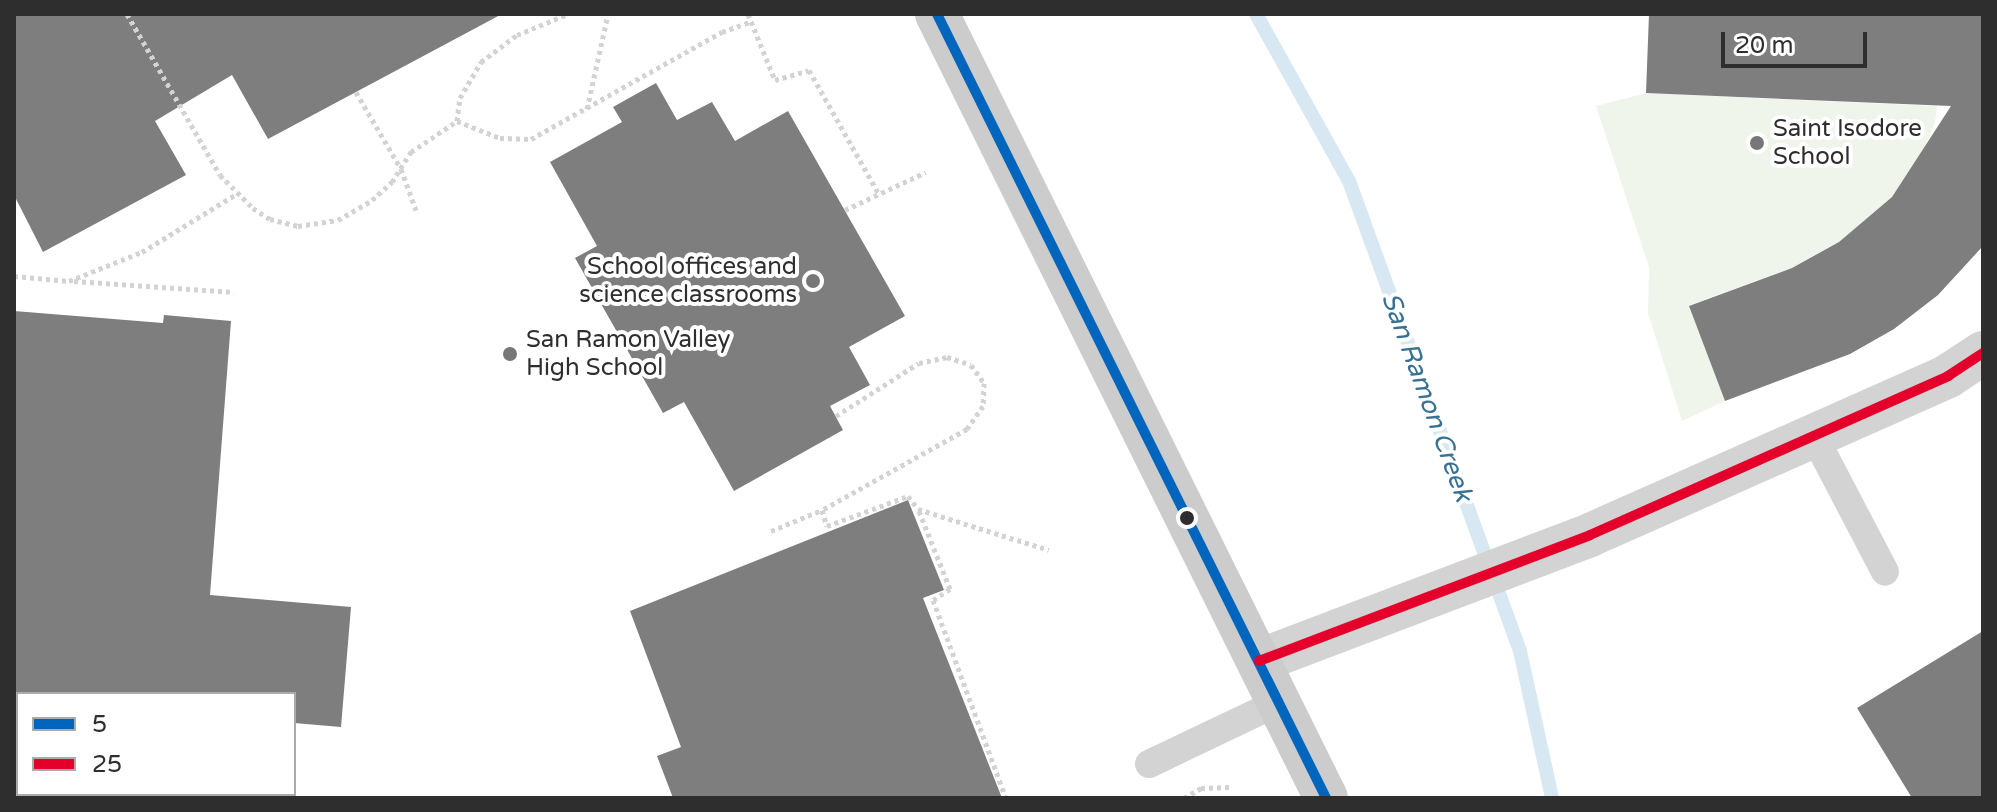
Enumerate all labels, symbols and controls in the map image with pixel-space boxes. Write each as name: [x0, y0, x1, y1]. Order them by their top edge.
scale bar: [1725, 16, 1871, 66]
text: 20 m: [1735, 31, 1793, 60]
place label: Saint Isodore School: [1773, 115, 1922, 171]
marker: Saint Isodore School: [1748, 134, 1766, 152]
place label: School offices and science classrooms: [579, 253, 797, 309]
marker: School offices and science classrooms: [804, 272, 822, 290]
water label: San Ramon Creek: [1375, 288, 1479, 506]
place label: San Ramon Valley High School: [526, 326, 730, 382]
marker: San Ramon Valley High School: [501, 345, 519, 363]
unlabelled marker: [1179, 510, 1195, 526]
legend: [16, 692, 296, 796]
text: 5: [92, 710, 107, 739]
text: 25: [92, 750, 122, 779]

